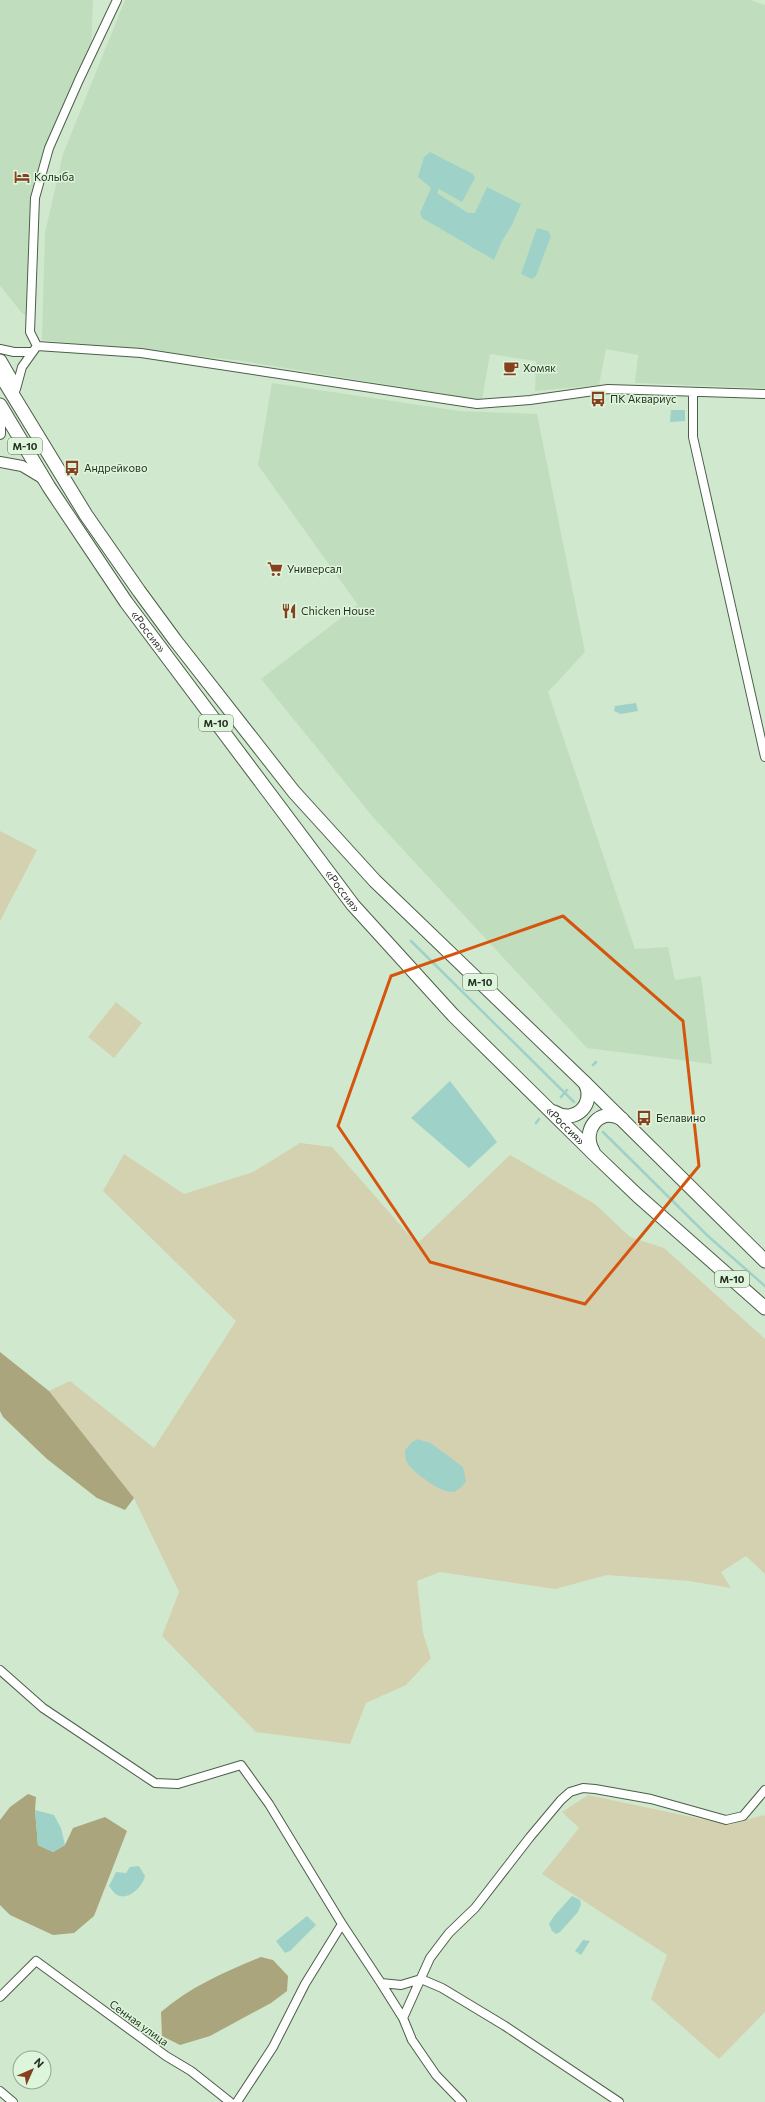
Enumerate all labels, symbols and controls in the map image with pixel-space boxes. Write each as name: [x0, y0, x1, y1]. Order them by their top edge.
hotel icon: Колыба: [13, 168, 31, 186]
place label: Колыба: [34, 170, 74, 183]
cafe icon: Хомяк: [502, 359, 520, 377]
place label: Хомяк: [523, 361, 556, 374]
bus stop icon: ПК Аквариус: [589, 390, 607, 408]
place label: ПК Аквариус: [610, 392, 676, 405]
road number: М-10: [8, 438, 42, 454]
bus stop icon: Андрейково: [63, 459, 81, 477]
place label: Андрейково: [84, 461, 148, 474]
supermarket icon: Универсал: [266, 560, 284, 578]
place label: Универсал: [287, 562, 342, 575]
restaurant icon: Chicken House: [280, 602, 298, 620]
place label: Chicken House: [301, 604, 375, 617]
street label: «Россия»: [129, 608, 168, 655]
road number: М-10: [199, 715, 233, 731]
street label: «Россия»: [323, 867, 363, 914]
road number: М-10: [463, 974, 497, 990]
street label: «Россия»: [544, 1104, 588, 1147]
bus stop icon: Белавино: [635, 1109, 653, 1127]
place label: Белавино: [656, 1111, 706, 1124]
road number: М-10: [715, 1271, 749, 1287]
street label: Сенная улица: [107, 1997, 171, 2048]
north arrow: [12, 2050, 52, 2090]
text: N: [32, 2055, 47, 2070]

